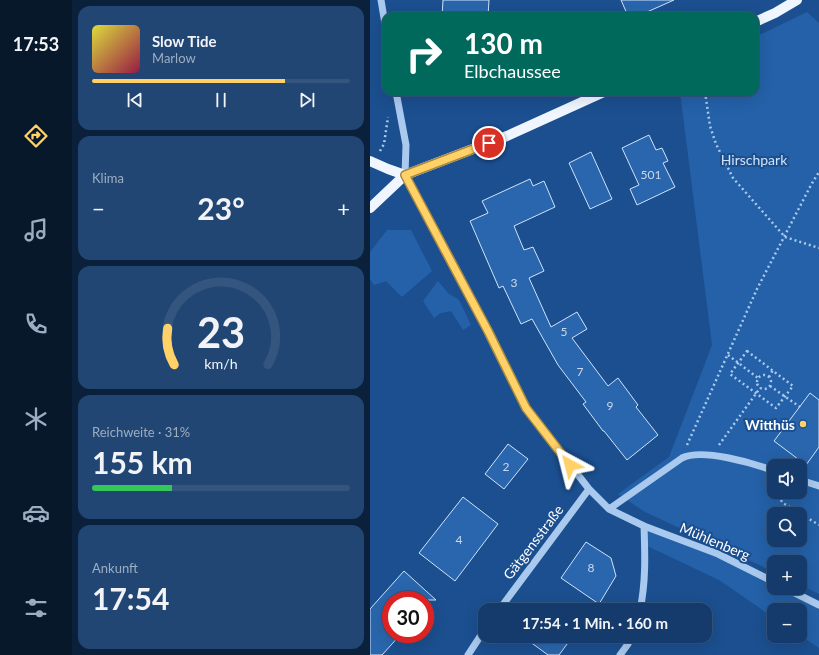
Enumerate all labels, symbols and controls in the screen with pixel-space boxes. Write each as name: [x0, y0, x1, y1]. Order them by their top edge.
text: 130 m: [464, 26, 543, 60]
icon: right: [398, 28, 450, 80]
text: Slow Tide: [152, 32, 217, 50]
text: 17:53: [13, 33, 59, 55]
text: Marlow: [152, 50, 196, 66]
text: Elbchaussee: [464, 60, 561, 82]
icon: previous: [124, 89, 146, 111]
icon: pause: [210, 89, 232, 111]
icon: next: [296, 89, 318, 111]
icon: directions: [22, 122, 50, 150]
pin: [472, 126, 506, 160]
icon: arrive: [478, 132, 500, 154]
park label: Hirschpark: [721, 151, 788, 168]
house number: 501: [641, 167, 661, 182]
text: Klima: [92, 170, 124, 186]
text: 23°: [197, 190, 245, 226]
text: −: [92, 195, 105, 222]
text: +: [337, 195, 350, 222]
icon: music: [22, 216, 50, 244]
house number: 3: [511, 275, 518, 290]
text: 23: [197, 307, 245, 357]
icon: phone: [22, 310, 50, 338]
house number: 5: [561, 324, 568, 339]
text: km/h: [204, 355, 238, 372]
house number: 7: [577, 364, 584, 379]
house number: 9: [607, 398, 614, 413]
icon: climate: [22, 405, 50, 433]
place label: Witthüs: [745, 416, 795, 433]
marker: Witthüs: [798, 419, 808, 429]
text: Reichweite · 31%: [92, 424, 190, 440]
text: 155 km: [92, 444, 193, 480]
position arrow: [549, 444, 591, 486]
house number: 2: [503, 459, 510, 474]
map controls: [767, 459, 807, 643]
button: sound: [767, 459, 807, 499]
icon: car: [22, 499, 50, 527]
street label: Gätgensstraße: [499, 501, 567, 583]
button: search: [767, 507, 807, 547]
street label: Mühlenberg: [677, 519, 753, 563]
house number: 4: [456, 532, 463, 547]
button: +: [767, 555, 807, 595]
text: Ankunft: [92, 560, 138, 576]
house number: 8: [588, 560, 595, 575]
text: 17:54: [92, 580, 169, 616]
speed limit sign: 30: [382, 591, 434, 643]
icon: filters: [22, 594, 50, 622]
button: −: [767, 603, 807, 643]
text: 17:54 · 1 Min. · 160 m: [522, 614, 668, 632]

